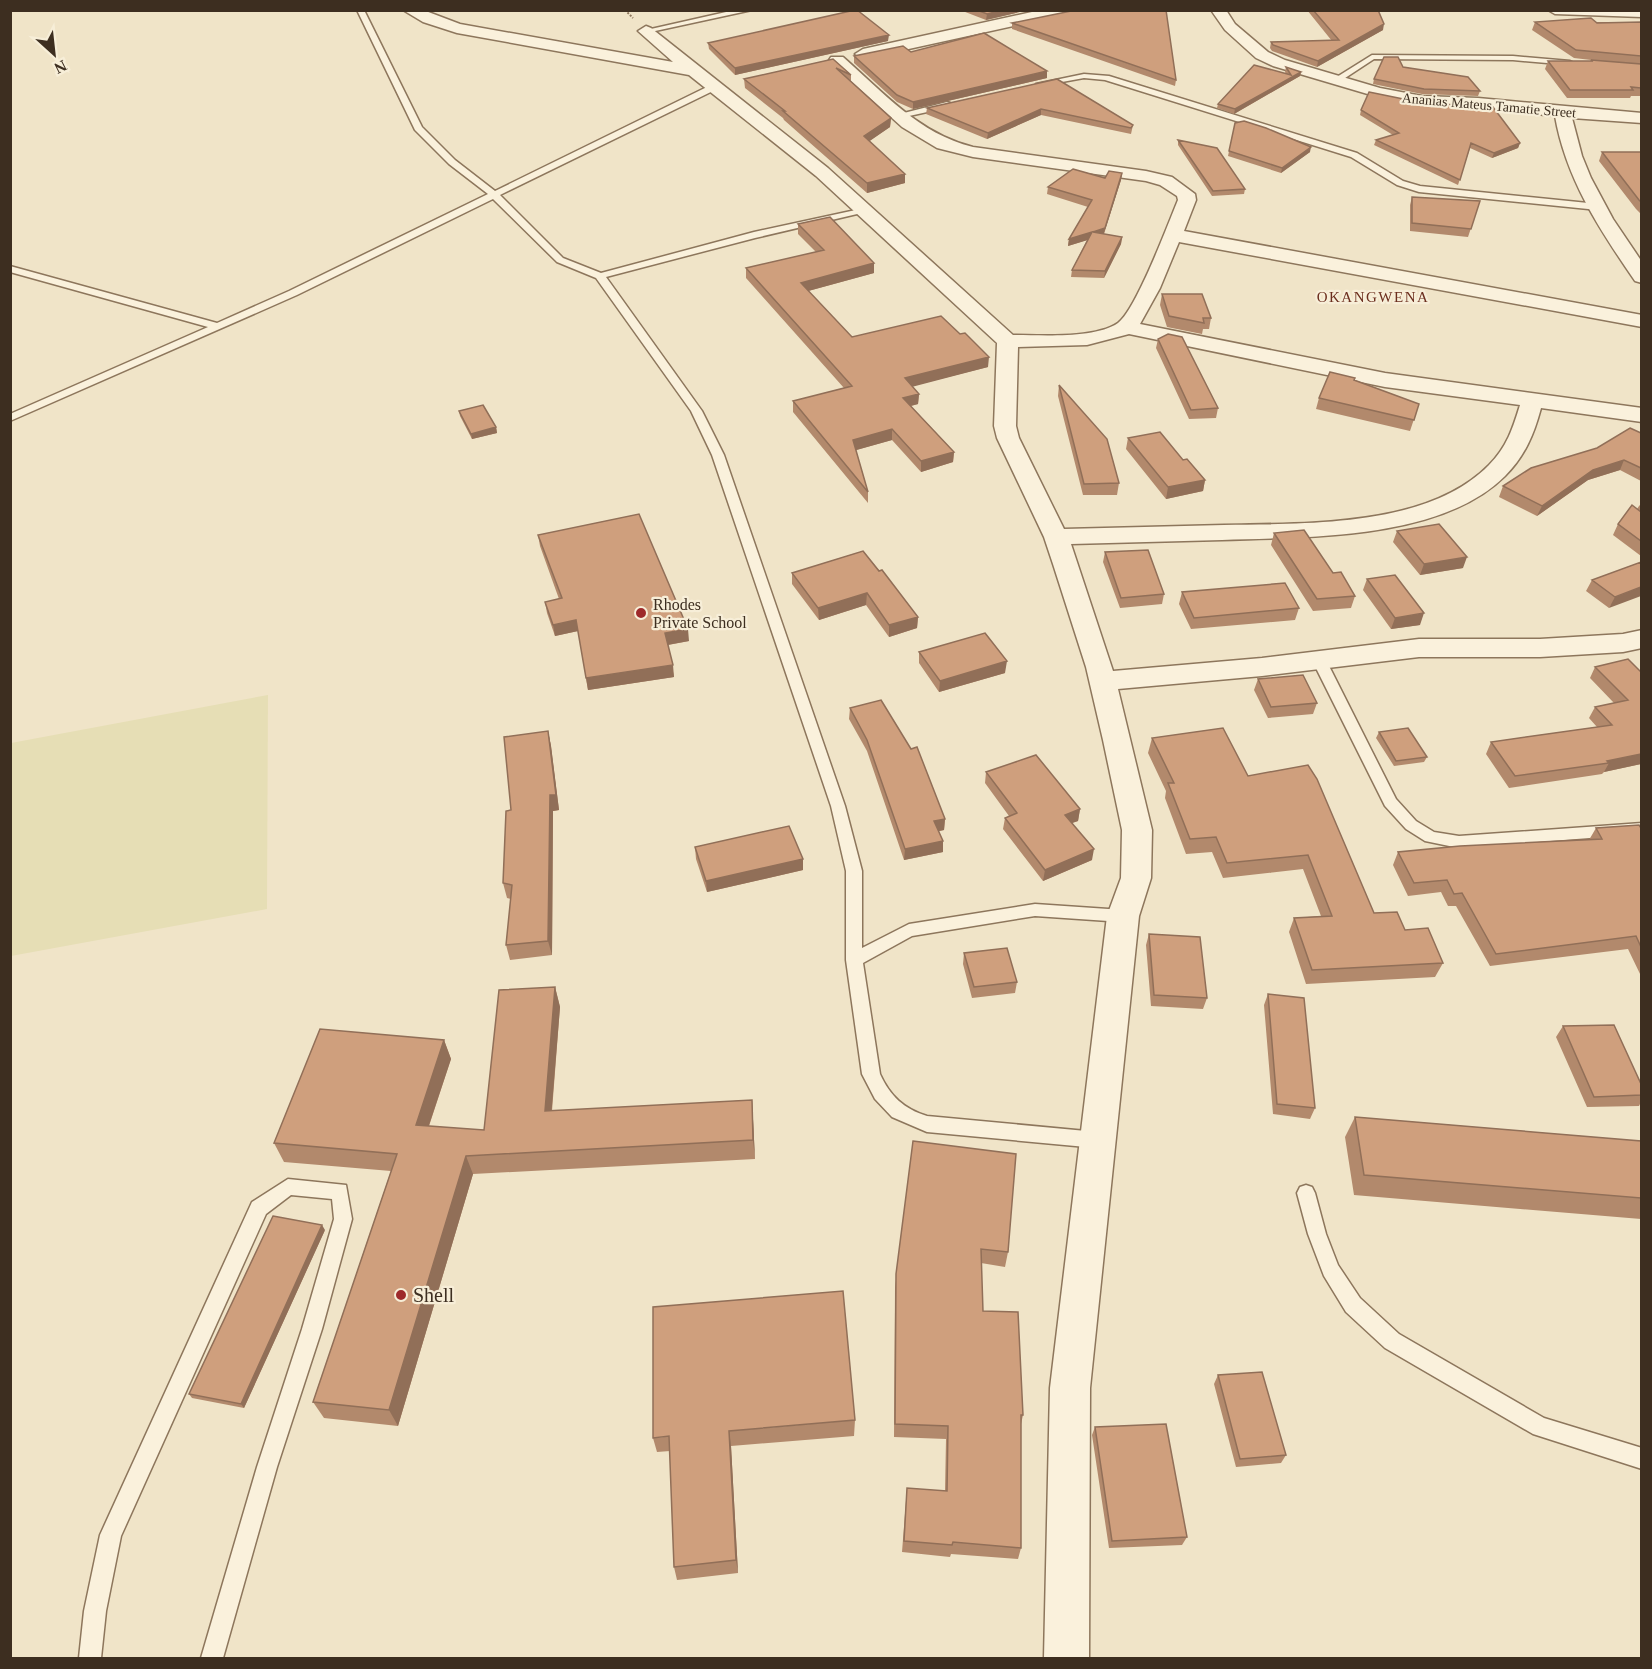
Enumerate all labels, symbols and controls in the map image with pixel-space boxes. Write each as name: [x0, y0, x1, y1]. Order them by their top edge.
north arrow: [24, 24, 84, 84]
text: N: [51, 57, 70, 77]
street label: Ananias Mateus Tamatie Street: [1401, 90, 1577, 121]
district label: OKANGWENA: [1317, 289, 1429, 305]
place label: Rhodes Private School: [653, 596, 747, 631]
marker: Rhodes Private School: [634, 606, 648, 620]
place label: Shell: [413, 1284, 455, 1306]
marker: Shell: [394, 1288, 408, 1302]

